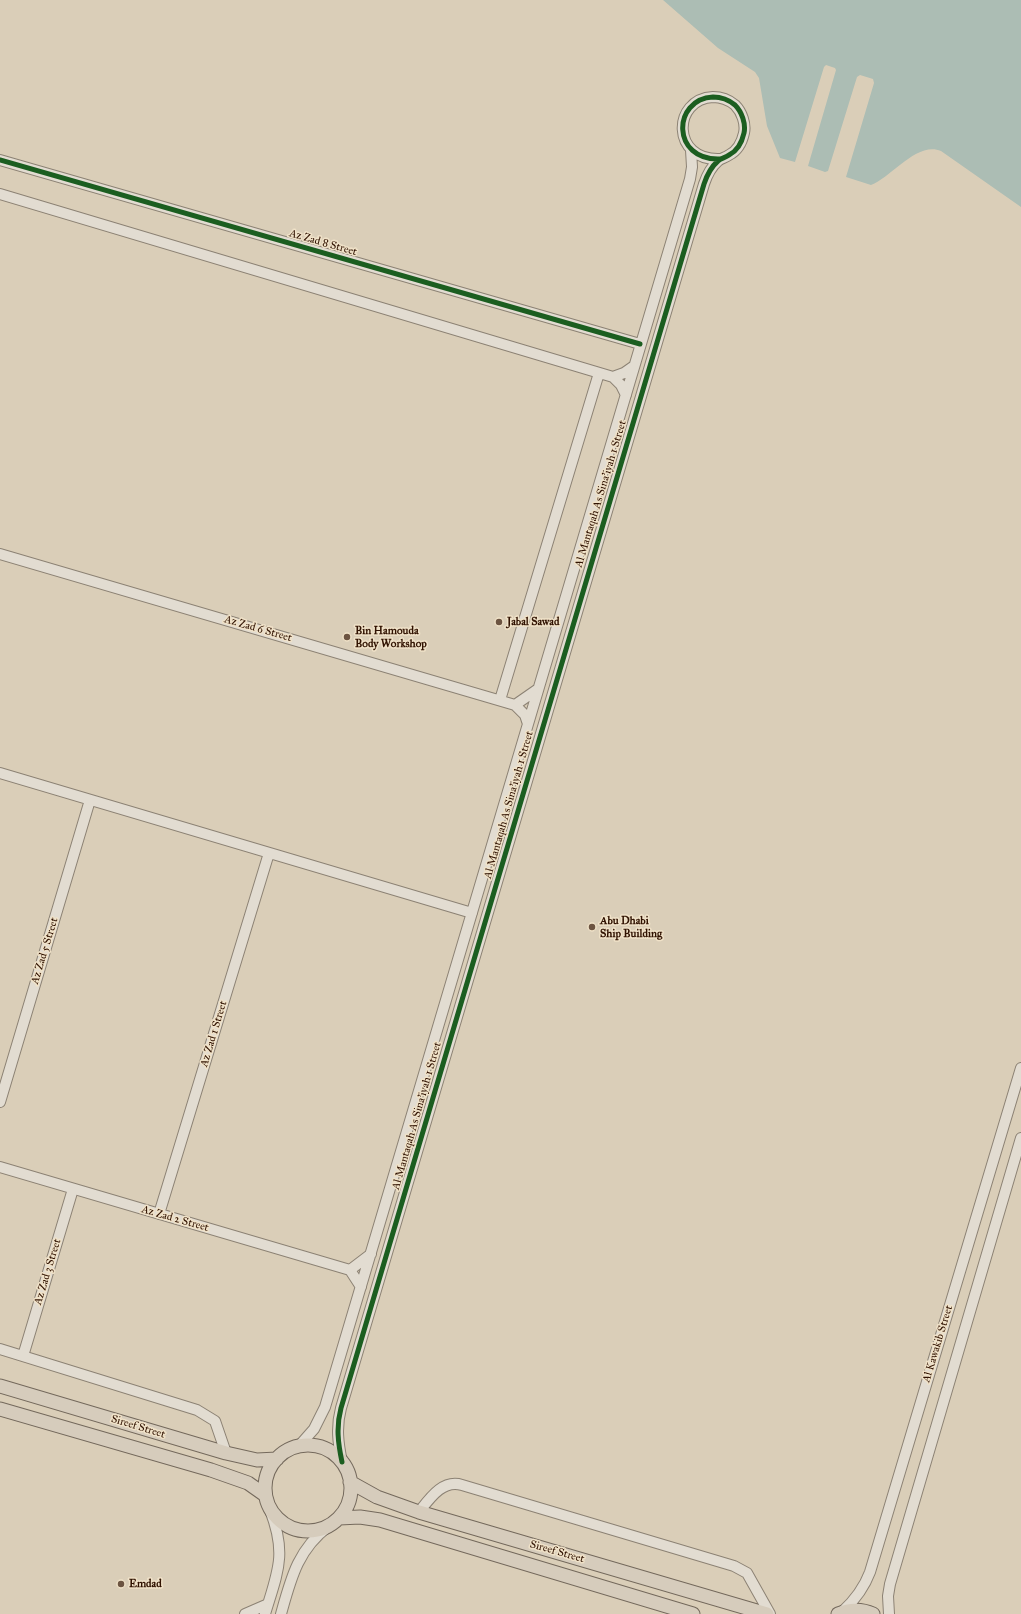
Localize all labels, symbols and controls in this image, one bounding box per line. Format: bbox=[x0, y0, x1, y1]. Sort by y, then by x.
street label: Az Zad 8 Street bbox=[288, 227, 358, 259]
street label: Al Mantaqah As Sina'iyah 1 Street bbox=[572, 419, 630, 569]
street label: Az Zad 6 Street bbox=[223, 613, 293, 645]
place label: Jabal Sawad bbox=[507, 615, 559, 629]
marker: Jabal Sawad bbox=[494, 617, 504, 627]
place label: Bin Hamouda Body Workshop bbox=[355, 624, 427, 650]
marker: Bin Hamouda Body Workshop bbox=[342, 632, 352, 642]
street label: Al Mantaqah As Sina'iyah 1 Street bbox=[482, 730, 536, 880]
place label: Abu Dhabi Ship Building bbox=[600, 914, 662, 940]
street label: Az Zad 5 Street bbox=[29, 916, 61, 986]
marker: Abu Dhabi Ship Building bbox=[587, 922, 597, 932]
street label: Az Zad 1 Street bbox=[198, 999, 230, 1069]
street label: Al Mantaqah As Sina'iyah 1 Street bbox=[390, 1041, 444, 1191]
street label: Az Zad 2 Street bbox=[140, 1203, 210, 1235]
street label: Az Zad 3 Street bbox=[32, 1237, 64, 1307]
street label: Al Kawakib Street bbox=[920, 1304, 956, 1384]
street label: Sireef Street bbox=[109, 1413, 167, 1441]
street label: Sireef Street bbox=[528, 1538, 586, 1566]
place label: Emdad bbox=[129, 1577, 162, 1591]
marker: Emdad bbox=[116, 1579, 126, 1589]

